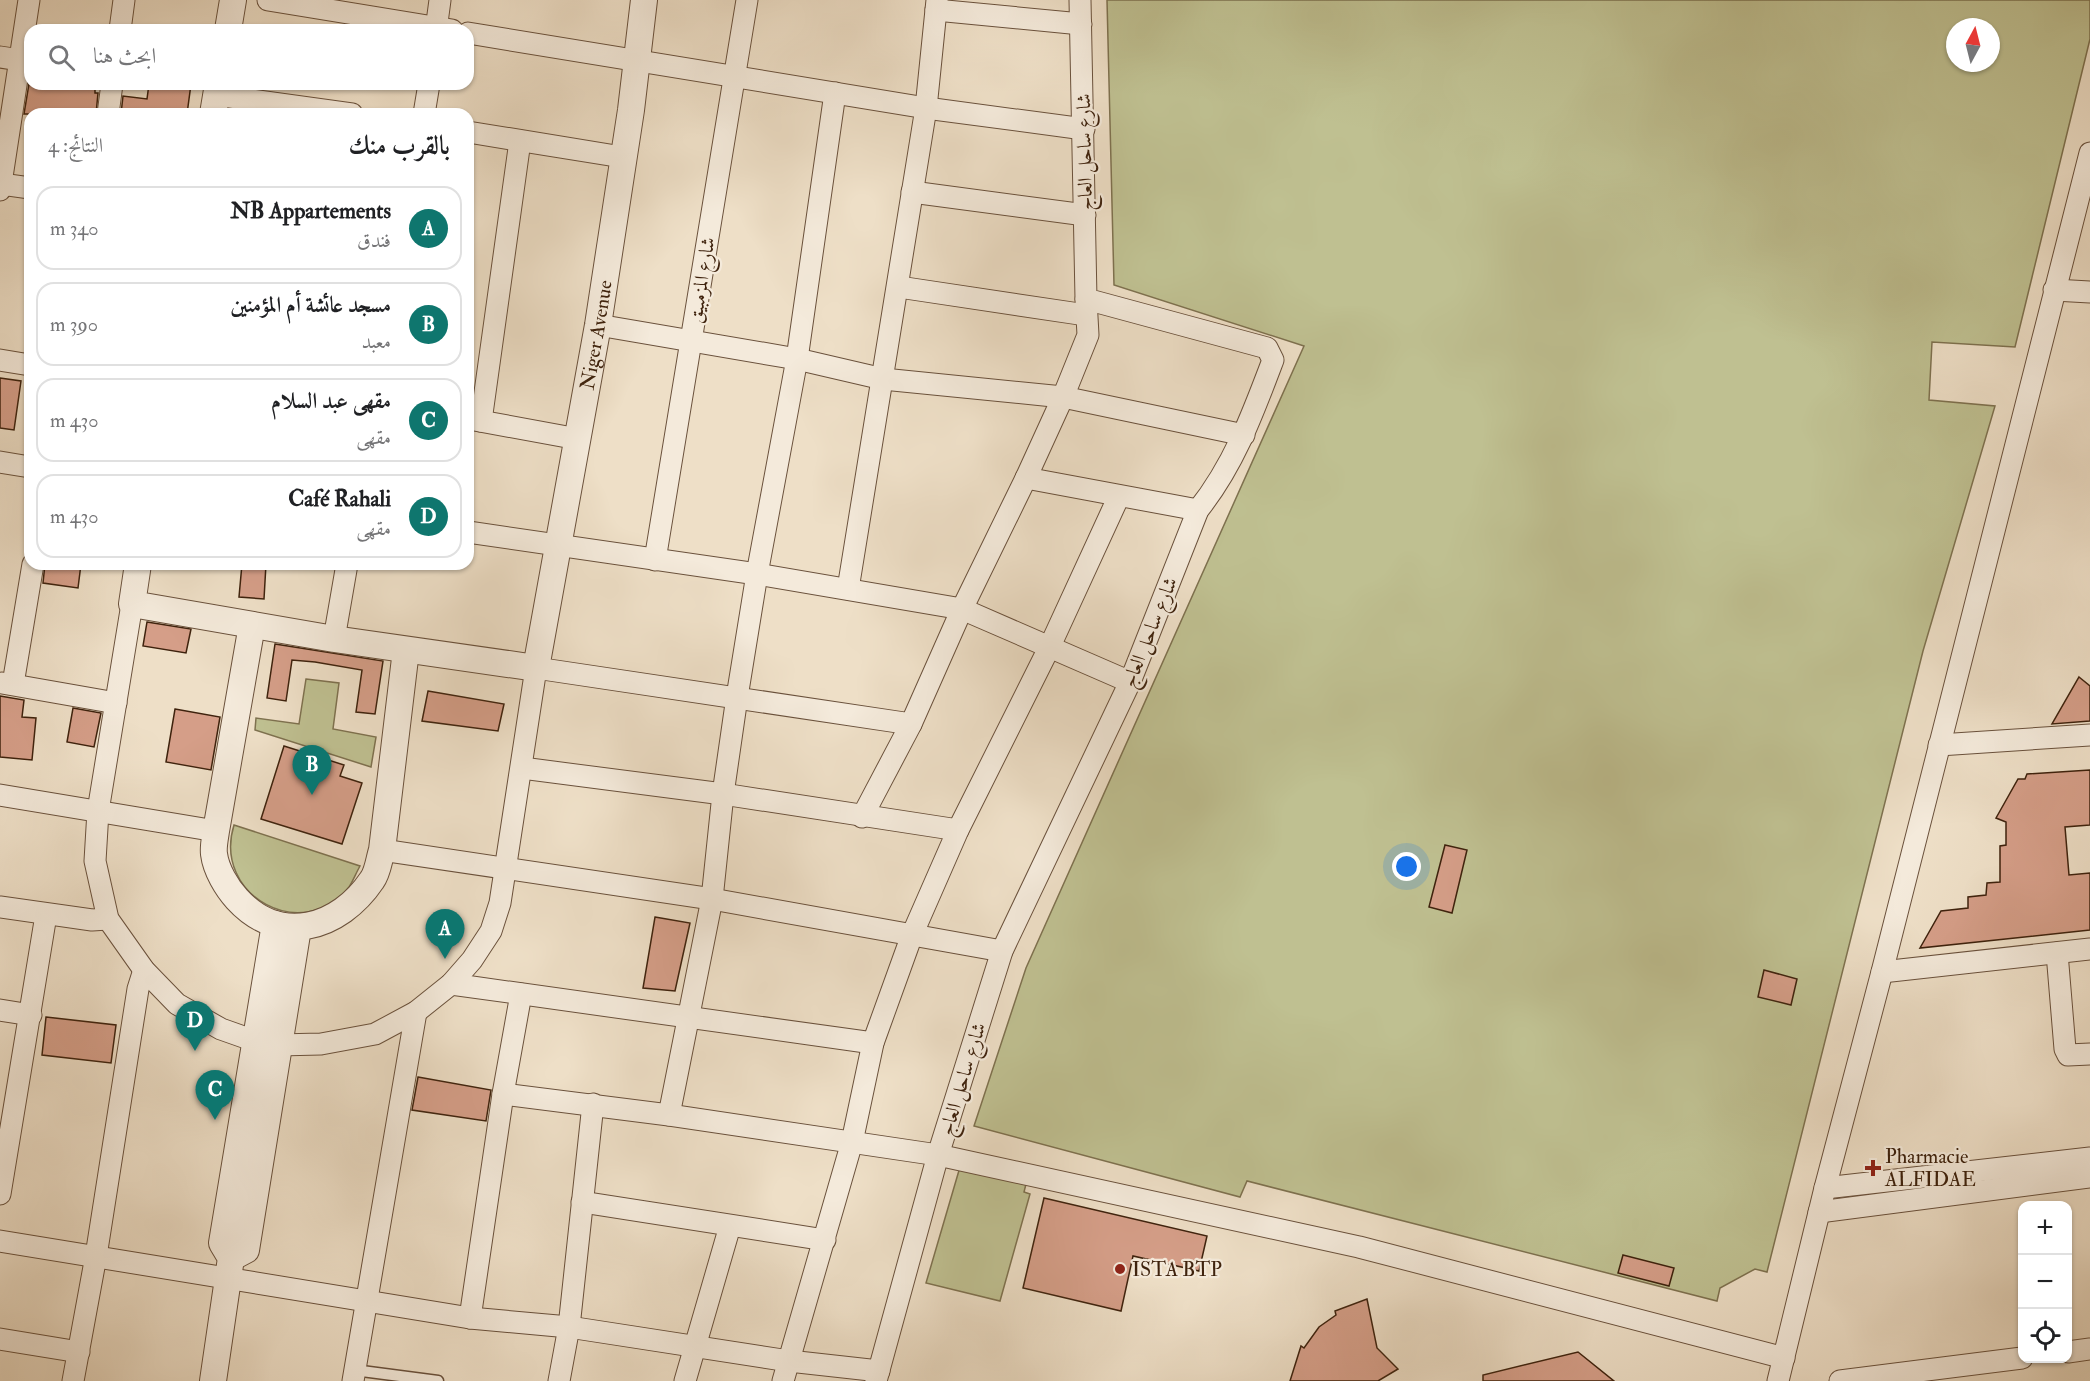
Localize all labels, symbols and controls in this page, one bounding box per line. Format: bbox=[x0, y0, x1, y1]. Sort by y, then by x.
north arrow bbox=[1946, 18, 2000, 72]
search box bbox=[24, 24, 474, 90]
icon: search bbox=[45, 41, 78, 74]
text: ابحث هنا bbox=[93, 42, 156, 70]
street label: شارع ساحل العاج bbox=[1071, 93, 1103, 211]
text: بالقرب منك bbox=[348, 130, 450, 162]
text: النتائج: 4 bbox=[48, 133, 103, 158]
text: NB Appartements bbox=[230, 197, 391, 225]
text: 340 m bbox=[50, 216, 98, 241]
text: A bbox=[422, 216, 435, 241]
text: فندق bbox=[357, 228, 391, 253]
street label: شارع المزمبيق bbox=[682, 235, 726, 326]
street label: Niger Avenue bbox=[575, 278, 618, 392]
text: مسجد عائشة أم المؤمنين bbox=[230, 291, 391, 319]
text: 390 m bbox=[50, 312, 98, 337]
text: B bbox=[422, 312, 435, 337]
text: معبد bbox=[362, 329, 391, 354]
text: مقهى عبد السلام bbox=[271, 387, 391, 415]
text: 430 m bbox=[50, 408, 98, 433]
text: C bbox=[421, 408, 436, 433]
text: مقهى bbox=[356, 425, 391, 450]
text: Café Rahali bbox=[288, 485, 391, 513]
text: 430 m bbox=[50, 504, 98, 529]
text: D bbox=[420, 504, 437, 529]
text: مقهى bbox=[356, 516, 391, 541]
street label: شارع ساحل العاج bbox=[1116, 573, 1188, 693]
pin: B bbox=[292, 746, 332, 795]
your location bbox=[1392, 852, 1421, 881]
pin: A bbox=[426, 910, 464, 959]
pin: D bbox=[176, 1002, 214, 1051]
street label: شارع ساحل العاج bbox=[933, 1020, 996, 1140]
pin: C bbox=[196, 1070, 234, 1120]
place label: Pharmacie ALFIDAE bbox=[1884, 1144, 1976, 1192]
marker: Pharmacie ALFIDAE bbox=[1866, 1161, 1880, 1175]
map controls bbox=[2018, 1201, 2072, 1363]
button: + bbox=[2018, 1201, 2072, 1255]
button: − bbox=[2018, 1255, 2072, 1309]
place label: ISTA BTP bbox=[1132, 1257, 1222, 1282]
marker: ISTA BTP bbox=[1113, 1262, 1127, 1276]
button: locate bbox=[2018, 1309, 2072, 1363]

